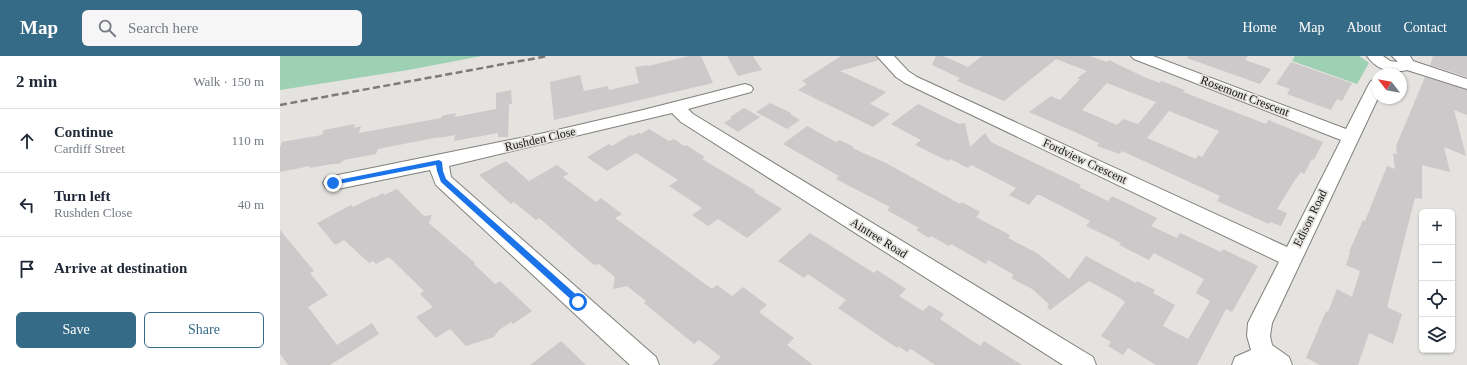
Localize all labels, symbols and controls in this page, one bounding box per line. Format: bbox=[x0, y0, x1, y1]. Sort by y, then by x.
search box bbox=[82, 10, 362, 46]
text: Map bbox=[20, 17, 58, 38]
icon: search bbox=[96, 17, 118, 39]
text: Search here bbox=[128, 20, 198, 36]
text: Home bbox=[1243, 20, 1277, 35]
text: Map bbox=[1299, 20, 1324, 35]
text: About bbox=[1346, 20, 1381, 35]
text: Contact bbox=[1403, 20, 1447, 35]
north arrow bbox=[1371, 68, 1407, 104]
text: 2 min bbox=[16, 72, 57, 91]
street label: Rosemont Crescent bbox=[1199, 73, 1292, 120]
text: Walk · 150 m bbox=[193, 74, 264, 89]
text: Continue bbox=[54, 124, 113, 140]
street label: Rushden Close bbox=[503, 124, 577, 154]
icon: ahead bbox=[16, 130, 38, 152]
text: 110 m bbox=[232, 133, 264, 148]
street label: Fordview Crescent bbox=[1041, 135, 1130, 187]
text: Cardiff Street bbox=[54, 141, 125, 156]
route end bbox=[324, 174, 342, 192]
street label: Edison Road bbox=[1290, 187, 1330, 249]
text: Turn left bbox=[54, 188, 111, 204]
icon: left bbox=[16, 194, 38, 216]
text: 40 m bbox=[238, 197, 264, 212]
text: Rushden Close bbox=[54, 205, 132, 220]
map controls bbox=[1419, 209, 1455, 353]
button: + bbox=[1419, 209, 1455, 245]
street label: Aintree Road bbox=[848, 215, 910, 261]
button: − bbox=[1419, 245, 1455, 281]
icon: arrive bbox=[16, 258, 38, 280]
text: Arrive at destination bbox=[54, 260, 187, 276]
button: locate bbox=[1419, 281, 1455, 317]
route start bbox=[569, 293, 587, 311]
button: Save bbox=[16, 312, 136, 348]
button: Share bbox=[144, 312, 264, 348]
button: layers bbox=[1419, 317, 1455, 353]

